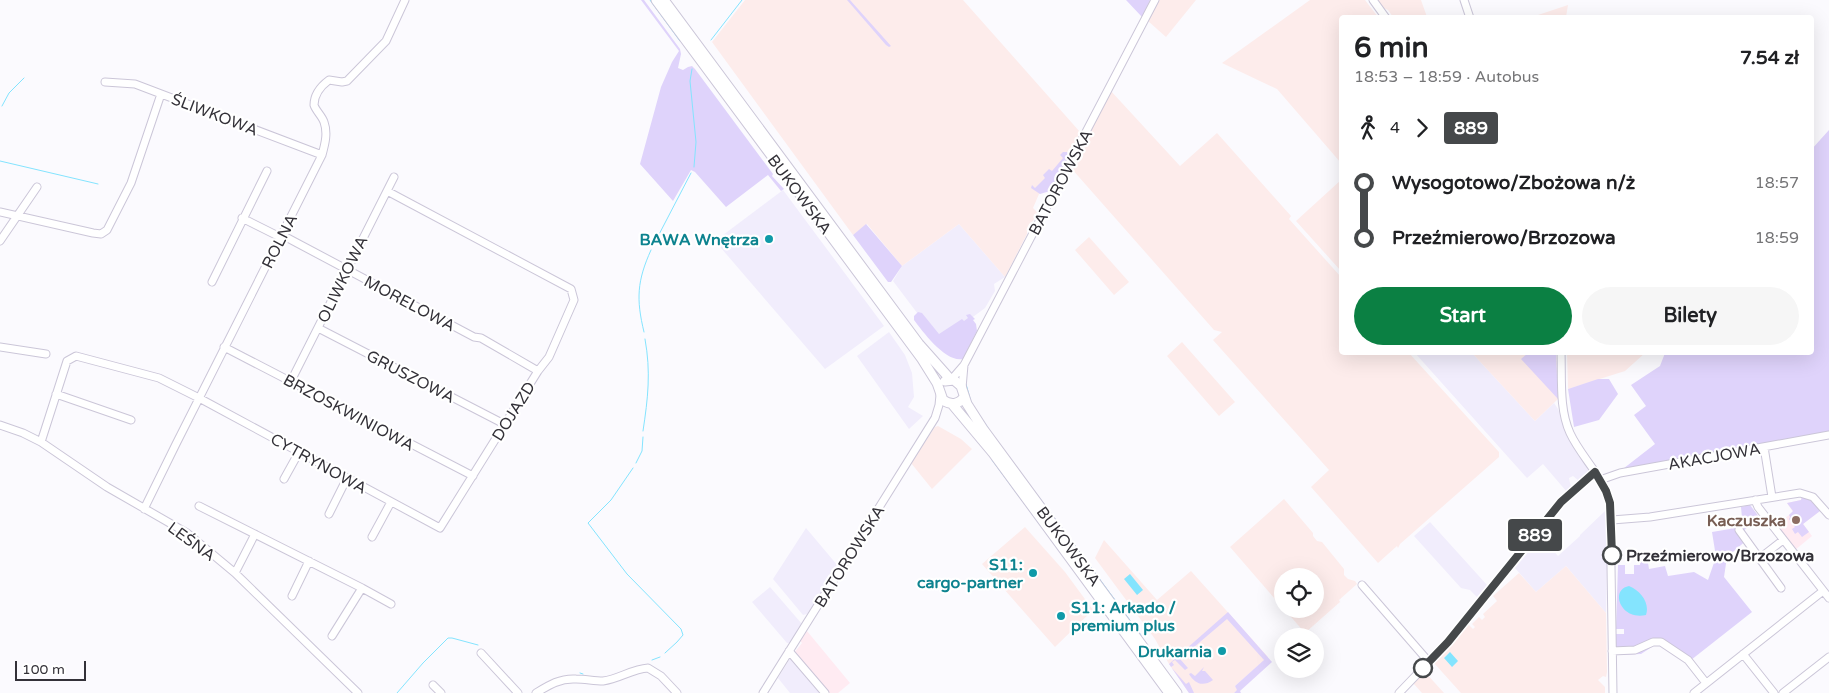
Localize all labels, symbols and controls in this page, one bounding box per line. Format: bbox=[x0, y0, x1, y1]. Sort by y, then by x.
text: 6 min bbox=[1354, 31, 1429, 65]
text: 7.54 zł bbox=[1740, 47, 1799, 69]
text: 18:53 – 18:59 · Autobus bbox=[1354, 67, 1539, 87]
street label: ŚLIWKOWA bbox=[169, 89, 261, 141]
icon: walk bbox=[1354, 114, 1382, 142]
icon: forward bbox=[1408, 114, 1436, 142]
text: 889 bbox=[1454, 117, 1488, 139]
text: 4 bbox=[1390, 118, 1400, 138]
street label: BATOROWSKA bbox=[1025, 126, 1097, 239]
street label: BUKOWSKA bbox=[763, 151, 836, 239]
text: Wysogotowo/Zbożowa n/ż bbox=[1392, 172, 1635, 194]
text: 18:57 bbox=[1755, 173, 1799, 193]
street label: ROLNA bbox=[258, 211, 302, 272]
text: Przeźmierowo/Brzozowa bbox=[1392, 227, 1616, 249]
text: 18:59 bbox=[1755, 228, 1799, 248]
place label: BAWA Wnętrza bbox=[640, 230, 759, 250]
street label: OLIWKOWA bbox=[313, 233, 373, 326]
marker: BAWA Wnętrza bbox=[763, 233, 775, 245]
street label: MORELOWA bbox=[361, 271, 459, 336]
button: Start bbox=[1354, 287, 1572, 345]
button: Bilety bbox=[1582, 287, 1799, 345]
street label: GRUSZOWA bbox=[363, 346, 458, 408]
street label: BRZOSKWINIOWA bbox=[280, 370, 418, 456]
street label: DOJAZD bbox=[488, 378, 540, 445]
street label: CYTRYNOWA bbox=[267, 429, 370, 499]
street label: AKACJOWA bbox=[1666, 439, 1762, 475]
street label: BATOROWSKA bbox=[810, 502, 889, 611]
street label: BUKOWSKA bbox=[1032, 503, 1105, 591]
place label: Kaczuszka bbox=[1707, 511, 1786, 531]
marker: Kaczuszka bbox=[1790, 514, 1802, 526]
street label: LEŚNA bbox=[164, 518, 219, 566]
line badge: 889 bbox=[1506, 519, 1564, 551]
text: 889 bbox=[1518, 524, 1552, 546]
marker: Przeźmierowo/Brzozowa bbox=[1602, 545, 1622, 565]
place label: Przeźmierowo/Brzozowa bbox=[1626, 546, 1814, 566]
place label: S11: cargo-partner bbox=[917, 555, 1024, 593]
marker: S11: cargo-partner bbox=[1027, 567, 1039, 579]
map controls bbox=[1274, 568, 1324, 678]
button: locate bbox=[1274, 568, 1324, 618]
place label: S11: Arkado / premium plus bbox=[1071, 598, 1176, 636]
marker: S11: Arkado / premium plus bbox=[1055, 610, 1067, 622]
button: layers bbox=[1274, 628, 1324, 678]
place label: Drukarnia bbox=[1138, 642, 1212, 662]
marker: Drukarnia bbox=[1216, 645, 1228, 657]
scale bar bbox=[15, 658, 86, 681]
unlabelled marker bbox=[1413, 658, 1433, 678]
text: 100 m bbox=[22, 661, 65, 678]

